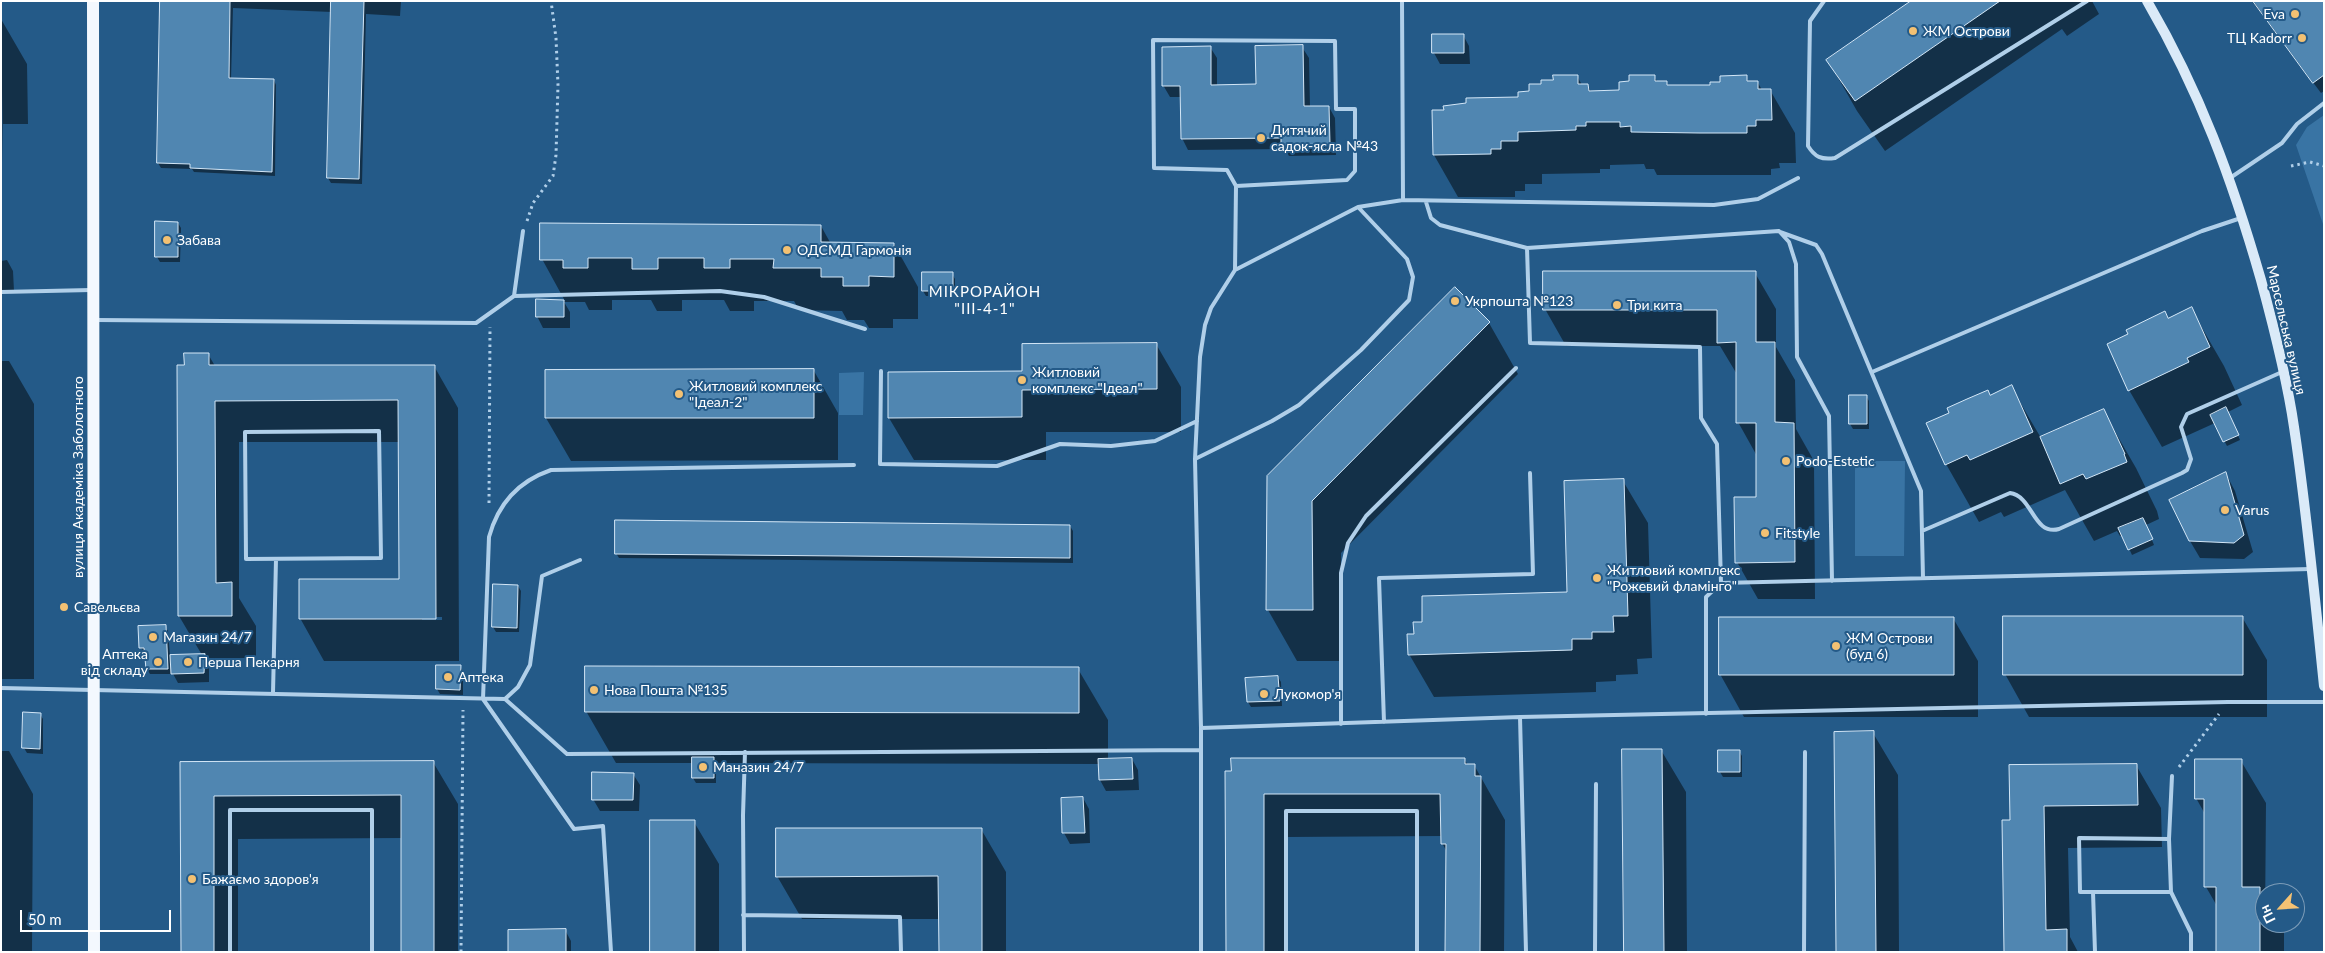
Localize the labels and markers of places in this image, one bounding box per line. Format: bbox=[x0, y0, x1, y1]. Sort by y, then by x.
place label: Eva bbox=[2263, 6, 2285, 22]
marker: Eva bbox=[2289, 8, 2301, 20]
place label: ЖМ Острови bbox=[1923, 23, 2010, 39]
marker: ЖМ Острови bbox=[1907, 25, 1919, 37]
place label: ТЦ Kadorr bbox=[2227, 30, 2292, 46]
marker: ТЦ Kadorr bbox=[2296, 32, 2308, 44]
place label: Дитячий садок-ясла №43 bbox=[1271, 122, 1378, 154]
marker: Дитячий садок-ясла №43 bbox=[1255, 132, 1267, 144]
place label: Забава bbox=[177, 232, 221, 248]
marker: Забава bbox=[161, 234, 173, 246]
place label: ОДСМД Гармонія bbox=[797, 242, 912, 258]
marker: ОДСМД Гармонія bbox=[781, 244, 793, 256]
place label: Укрпошта №123 bbox=[1465, 293, 1573, 309]
marker: Укрпошта №123 bbox=[1449, 295, 1461, 307]
place label: Три кита bbox=[1627, 297, 1682, 313]
marker: Три кита bbox=[1611, 299, 1623, 311]
place label: Житловий комплекс "Ідеал" bbox=[1032, 364, 1143, 397]
marker: Житловий комплекс "Ідеал" bbox=[1016, 374, 1028, 386]
place label: Житловий комплекс "Ідеал-2" bbox=[689, 378, 823, 411]
marker: Житловий комплекс "Ідеал-2" bbox=[673, 388, 685, 400]
place label: Podo-Estetic bbox=[1796, 453, 1875, 469]
marker: Podo-Estetic bbox=[1780, 455, 1792, 467]
place label: Varus bbox=[2235, 502, 2269, 518]
marker: Varus bbox=[2219, 504, 2231, 516]
place label: Fitstyle bbox=[1775, 525, 1820, 541]
marker: Fitstyle bbox=[1759, 527, 1771, 539]
place label: Житловий комплекс "Рожевий фламінго" bbox=[1607, 562, 1741, 594]
marker: Житловий комплекс "Рожевий фламінго" bbox=[1591, 572, 1603, 584]
place label: Савельєва bbox=[74, 599, 140, 615]
marker: Савельєва bbox=[58, 601, 70, 613]
place label: Магазин 24/7 bbox=[163, 629, 252, 645]
place label: ЖМ Острови (буд 6) bbox=[1846, 630, 1933, 662]
marker: Магазин 24/7 bbox=[147, 631, 159, 643]
marker: ЖМ Острови (буд 6) bbox=[1830, 640, 1842, 652]
place label: Аптека від складу bbox=[81, 646, 148, 679]
place label: Перша Пекарня bbox=[198, 654, 300, 670]
marker: Аптека від складу bbox=[152, 656, 164, 668]
marker: Перша Пекарня bbox=[182, 656, 194, 668]
place label: Аптека bbox=[458, 669, 504, 685]
marker: Аптека bbox=[442, 671, 454, 683]
place label: Нова Пошта №135 bbox=[604, 682, 728, 698]
marker: Нова Пошта №135 bbox=[588, 684, 600, 696]
place label: Лукомор'я bbox=[1274, 686, 1341, 702]
marker: Лукомор'я bbox=[1258, 688, 1270, 700]
place label: Маназин 24/7 bbox=[713, 759, 804, 775]
marker: Маназин 24/7 bbox=[697, 761, 709, 773]
place label: Бажаємо здоров'я bbox=[202, 871, 319, 887]
marker: Бажаємо здоров'я bbox=[186, 873, 198, 885]

